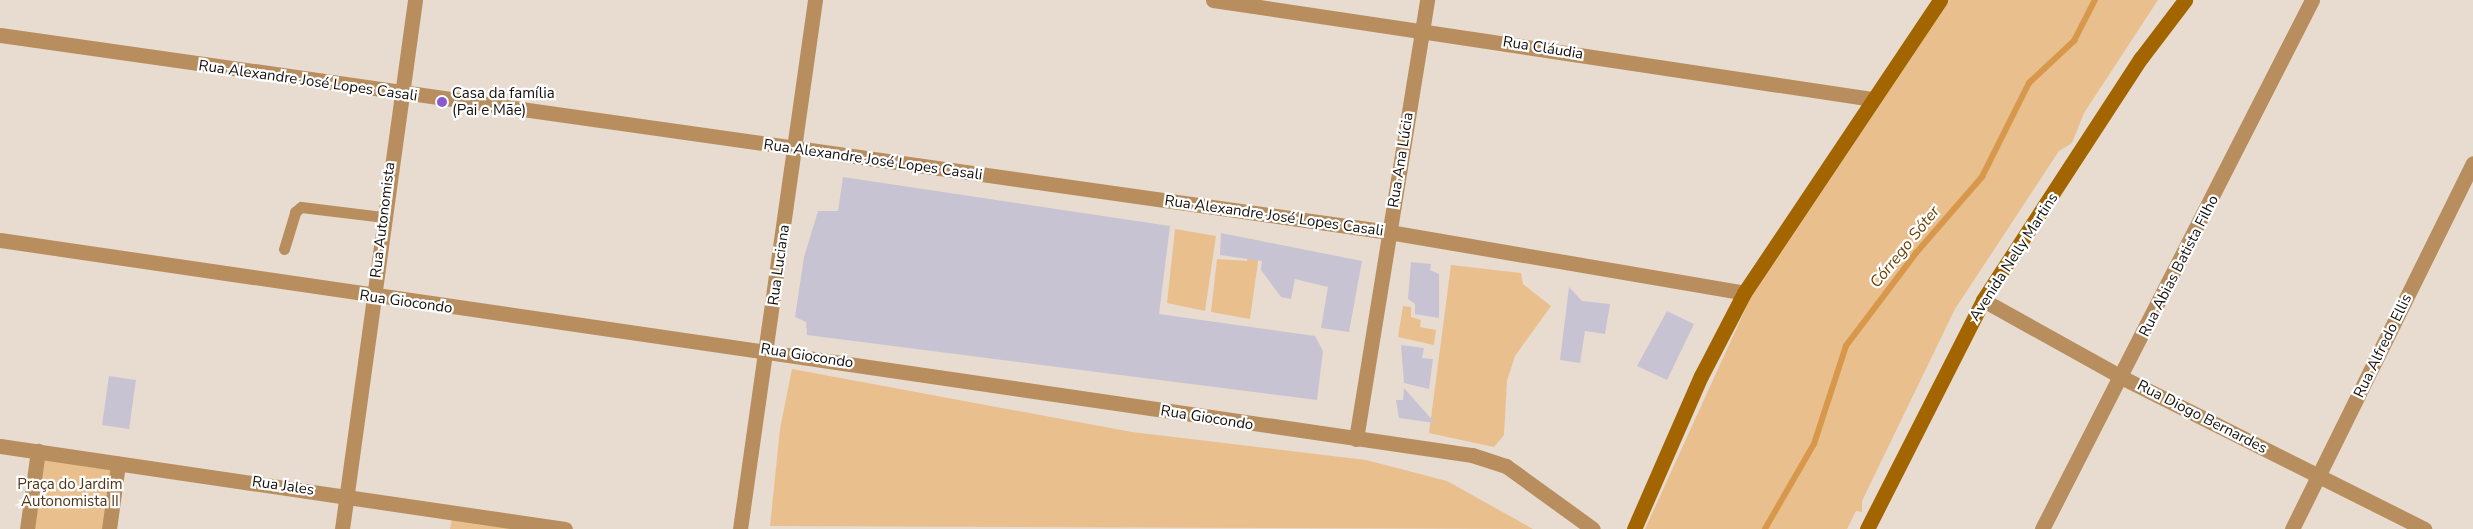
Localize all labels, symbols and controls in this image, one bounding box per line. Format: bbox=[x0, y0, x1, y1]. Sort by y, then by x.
street label: Rua Cláudia bbox=[1501, 33, 1585, 63]
street label: Rua Alexandre José Lopes Casali bbox=[197, 57, 419, 105]
place label: Casa da família (Pai e Mãe) bbox=[452, 84, 555, 119]
marker: Casa da família (Pai e Mãe) bbox=[436, 96, 448, 108]
street label: Rua Ana Lúcia bbox=[1385, 111, 1417, 209]
street label: Rua Alexandre José Lopes Casali bbox=[762, 136, 984, 184]
street label: Rua Autonomista bbox=[367, 161, 399, 279]
street label: Avenida Nelly Martins bbox=[1966, 190, 2062, 324]
street label: Rua Alexandre José Lopes Casali bbox=[1163, 192, 1385, 240]
street label: Rua Abias Batista Filho bbox=[2135, 192, 2223, 340]
water label: Córrego Sóter bbox=[1866, 202, 1944, 292]
street label: Rua Luciana bbox=[764, 223, 794, 307]
street label: Rua Giocondo bbox=[358, 287, 454, 317]
street label: Rua Alfredo Ellis bbox=[2350, 291, 2416, 401]
street label: Rua Giocondo bbox=[759, 340, 855, 372]
street label: Rua Diogo Bernardes bbox=[2134, 376, 2270, 458]
street label: Rua Giocondo bbox=[1159, 402, 1255, 434]
street label: Rua Jales bbox=[251, 473, 315, 499]
park label: Praça do Jardim Autonomista II bbox=[17, 475, 123, 510]

